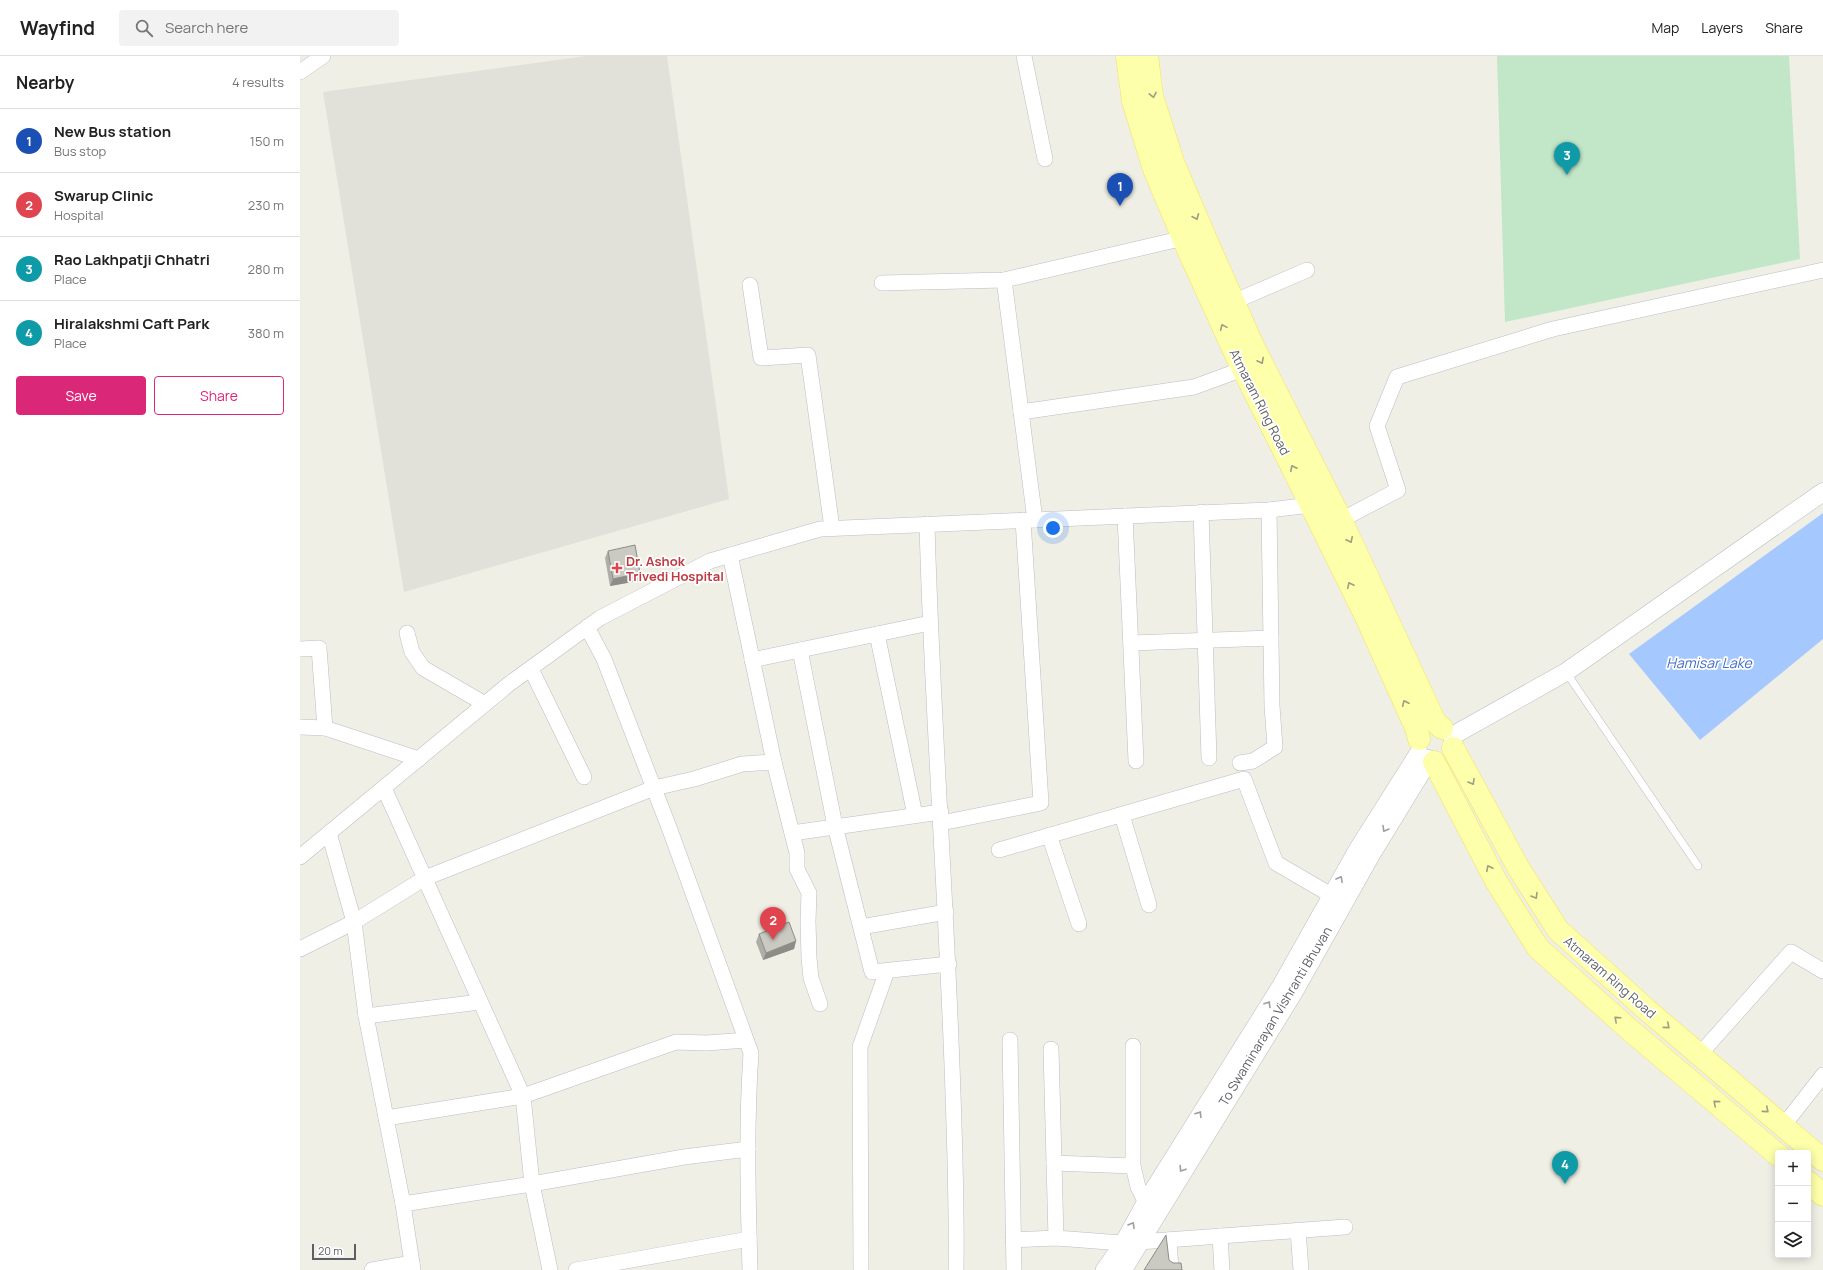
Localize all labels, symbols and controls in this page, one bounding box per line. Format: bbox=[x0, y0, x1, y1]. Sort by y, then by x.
search box bbox=[119, 10, 399, 46]
text: Wayfind bbox=[20, 15, 95, 41]
icon: search bbox=[133, 17, 155, 39]
text: Search here bbox=[165, 17, 248, 38]
text: Map bbox=[1651, 18, 1679, 37]
text: Layers bbox=[1701, 18, 1743, 37]
text: Share bbox=[1765, 18, 1803, 37]
text: Nearby bbox=[16, 71, 74, 94]
text: 4 results bbox=[232, 73, 284, 91]
one-way arrow bbox=[1148, 91, 1156, 98]
text: New Bus station bbox=[54, 121, 171, 142]
text: 1 bbox=[26, 132, 32, 150]
text: 150 m bbox=[250, 132, 284, 150]
text: Bus stop bbox=[54, 142, 106, 160]
pin: 3 bbox=[1554, 142, 1580, 175]
pin: 1 bbox=[1107, 173, 1133, 206]
text: Swarup Clinic bbox=[54, 185, 153, 206]
text: 2 bbox=[25, 196, 33, 214]
text: 230 m bbox=[248, 196, 284, 214]
text: Hospital bbox=[54, 206, 104, 224]
one-way arrow bbox=[1191, 212, 1199, 220]
text: Rao Lakhpatji Chhatri bbox=[54, 249, 210, 270]
text: 3 bbox=[25, 260, 33, 278]
text: 280 m bbox=[247, 260, 284, 278]
text: Place bbox=[54, 270, 87, 288]
text: Hiralakshmi Caft Park bbox=[54, 313, 209, 334]
one-way arrow bbox=[1220, 323, 1228, 331]
text: 4 bbox=[25, 324, 33, 342]
text: 380 m bbox=[248, 324, 284, 342]
text: Place bbox=[54, 334, 87, 352]
street label: Atmaram Ring Road bbox=[1225, 346, 1295, 458]
one-way arrow bbox=[1256, 357, 1264, 364]
button: Save bbox=[16, 376, 146, 415]
button: Share bbox=[154, 376, 284, 415]
one-way arrow bbox=[1290, 465, 1298, 473]
your location bbox=[1043, 518, 1063, 538]
one-way arrow bbox=[1345, 535, 1353, 543]
place label: Dr. Ashok Trivedi Hospital bbox=[626, 552, 724, 585]
marker: Dr. Ashok Trivedi Hospital bbox=[611, 562, 623, 574]
one-way arrow bbox=[1347, 582, 1355, 589]
water label: Hamisar Lake bbox=[1666, 653, 1753, 672]
one-way arrow bbox=[1402, 700, 1410, 707]
one-way arrow bbox=[1468, 778, 1475, 785]
one-way arrow bbox=[1383, 825, 1390, 832]
one-way arrow bbox=[1486, 865, 1494, 872]
one-way arrow bbox=[1335, 876, 1342, 883]
one-way arrow bbox=[1531, 892, 1538, 899]
pin: 2 bbox=[760, 907, 786, 940]
street label: To Swaminarayan Vishranti Bhuvan bbox=[1214, 923, 1336, 1109]
street label: Atmaram Ring Road bbox=[1560, 932, 1660, 1022]
one-way arrow bbox=[1263, 1001, 1271, 1008]
one-way arrow bbox=[1614, 1016, 1622, 1023]
one-way arrow bbox=[1662, 1022, 1669, 1029]
one-way arrow bbox=[1714, 1100, 1721, 1107]
one-way arrow bbox=[1761, 1105, 1769, 1112]
one-way arrow bbox=[1195, 1111, 1202, 1118]
map controls bbox=[1775, 1150, 1811, 1258]
button: + bbox=[1775, 1150, 1811, 1186]
pin: 4 bbox=[1552, 1151, 1578, 1184]
one-way arrow bbox=[1179, 1165, 1187, 1172]
button: − bbox=[1775, 1186, 1811, 1222]
one-way arrow bbox=[1127, 1222, 1134, 1229]
button: layers bbox=[1775, 1222, 1811, 1258]
scale bar bbox=[312, 1242, 356, 1261]
text: 20 m bbox=[318, 1243, 343, 1258]

